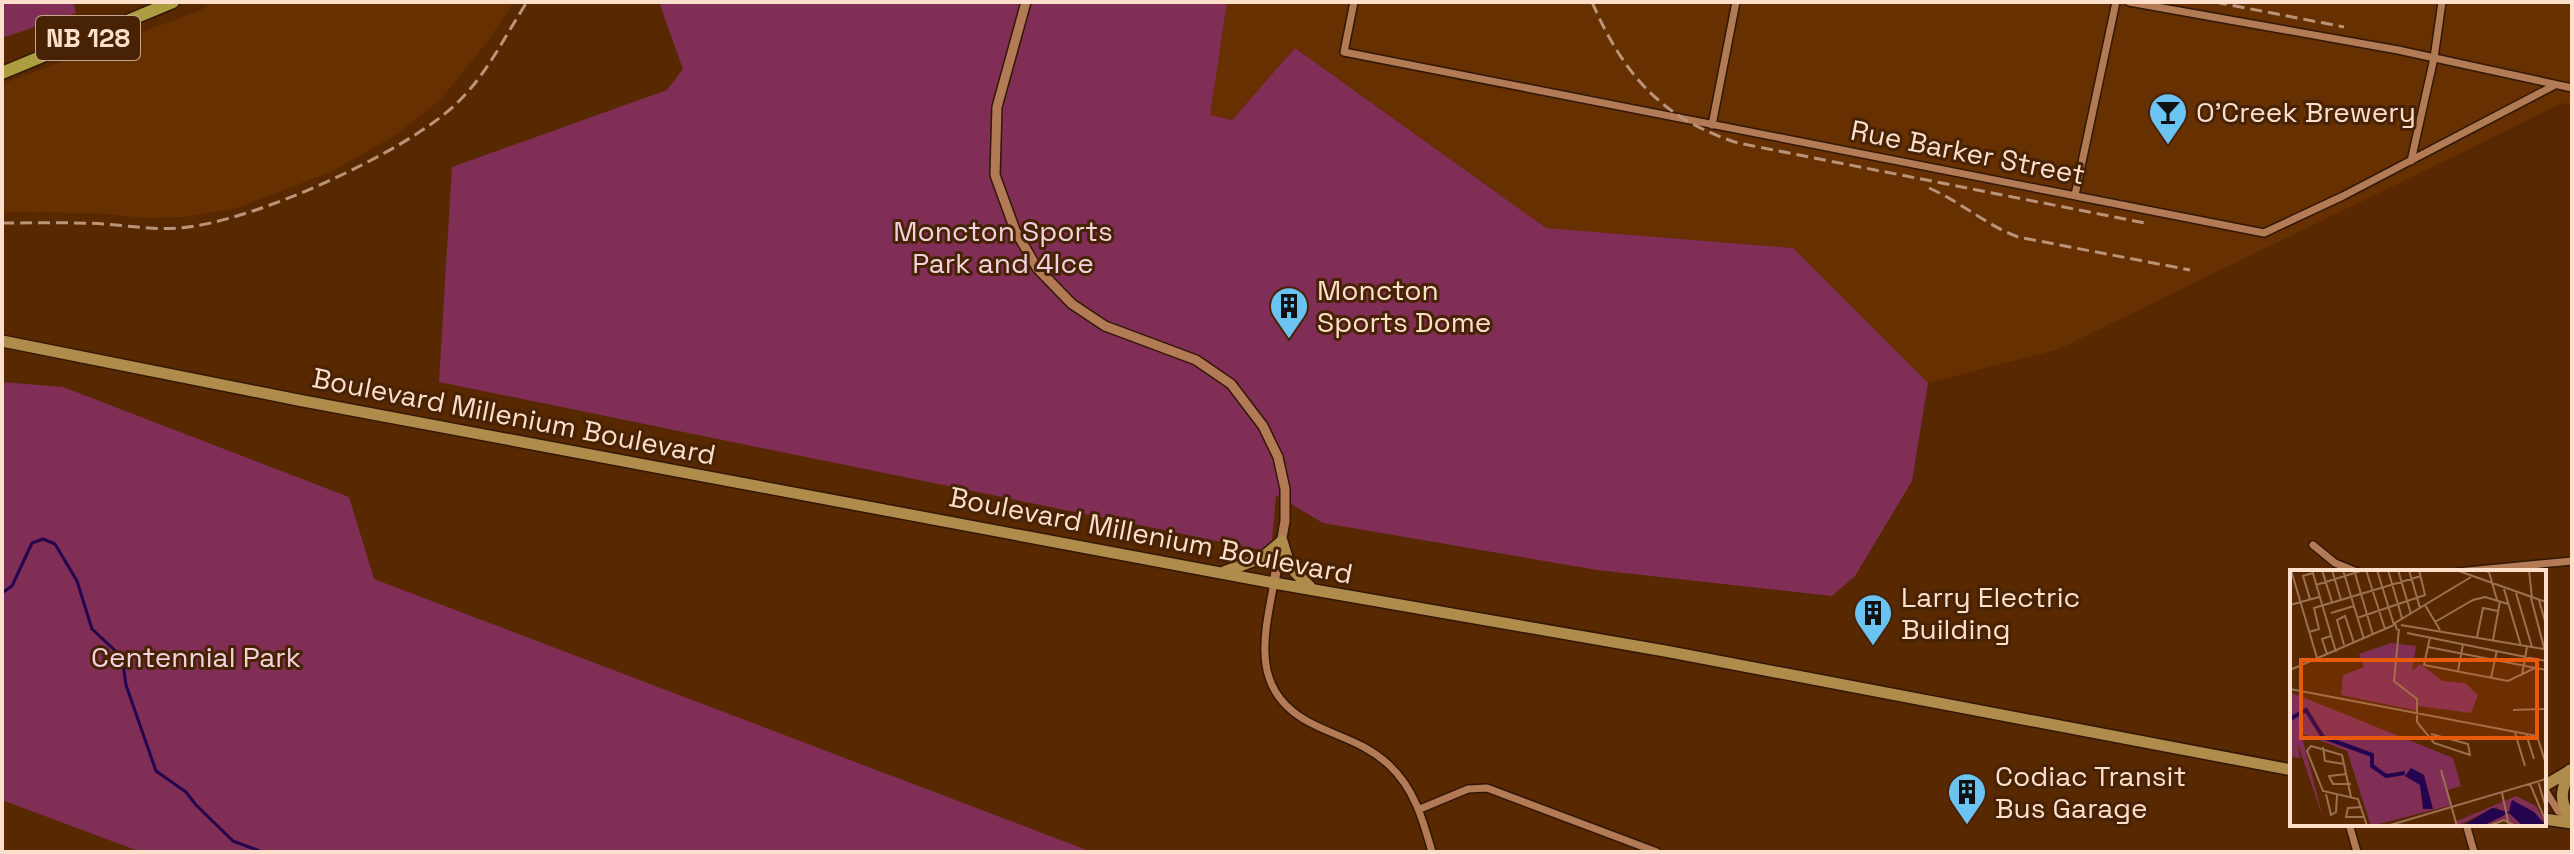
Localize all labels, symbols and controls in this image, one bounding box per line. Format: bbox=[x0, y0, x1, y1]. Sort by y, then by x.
road number: NB 128 bbox=[36, 16, 140, 60]
bar icon: O'Creek Brewery bbox=[2147, 91, 2189, 146]
place label: O'Creek Brewery bbox=[2196, 94, 2416, 130]
street label: Rue Barker Street bbox=[1848, 112, 2088, 192]
park label: Moncton Sports Park and 4Ice bbox=[893, 213, 1113, 281]
place label: Moncton Sports Dome bbox=[1317, 272, 1491, 340]
building icon: Moncton Sports Dome bbox=[1268, 285, 1310, 340]
street label: Boulevard Millenium Boulevard bbox=[309, 359, 719, 473]
street label: Boulevard Millenium Boulevard bbox=[946, 478, 1356, 592]
inset map bbox=[2290, 570, 2546, 826]
place label: Larry Electric Building bbox=[1901, 579, 2080, 647]
building icon: Larry Electric Building bbox=[1852, 592, 1894, 647]
park label: Centennial Park bbox=[91, 639, 301, 675]
place label: Codiac Transit Bus Garage bbox=[1995, 758, 2186, 826]
building icon: Codiac Transit Bus Garage bbox=[1946, 771, 1988, 826]

